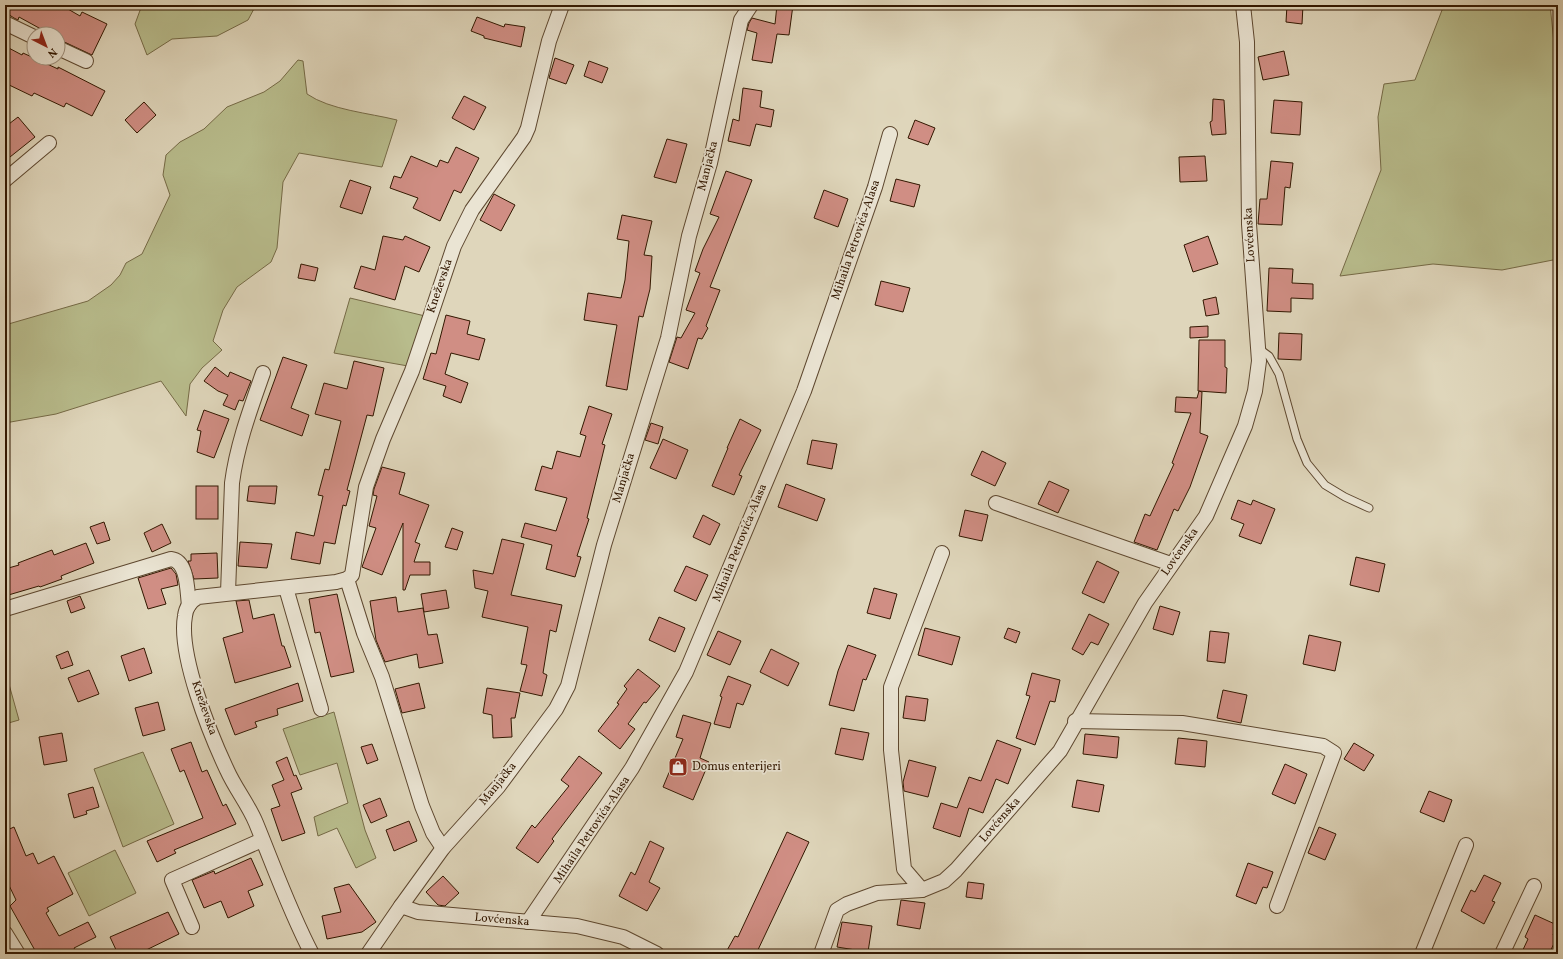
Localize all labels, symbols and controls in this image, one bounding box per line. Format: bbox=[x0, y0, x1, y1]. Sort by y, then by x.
north arrow bbox=[26, 26, 66, 66]
text: N bbox=[44, 44, 60, 61]
street label: Manjačka bbox=[694, 139, 722, 193]
street label: Mihaila Petrovića-Alasa bbox=[828, 178, 884, 302]
street label: Lovćenska bbox=[1241, 207, 1259, 263]
street label: Kneževska bbox=[423, 257, 457, 315]
street label: Manjačka bbox=[609, 451, 639, 505]
street label: Mihaila Petrovića-Alasa bbox=[709, 482, 771, 604]
street label: Lovćenska bbox=[1158, 525, 1202, 579]
street label: Kneževska bbox=[187, 679, 221, 737]
shop icon: Domus enterijeri bbox=[667, 756, 689, 778]
street label: Manjačka bbox=[476, 759, 520, 809]
place label: Domus enterijeri bbox=[692, 759, 781, 775]
street label: Mihaila Petrovića-Alasa bbox=[550, 773, 634, 887]
street label: Lovćenska bbox=[976, 794, 1024, 846]
street label: Lovćenska bbox=[474, 910, 530, 930]

